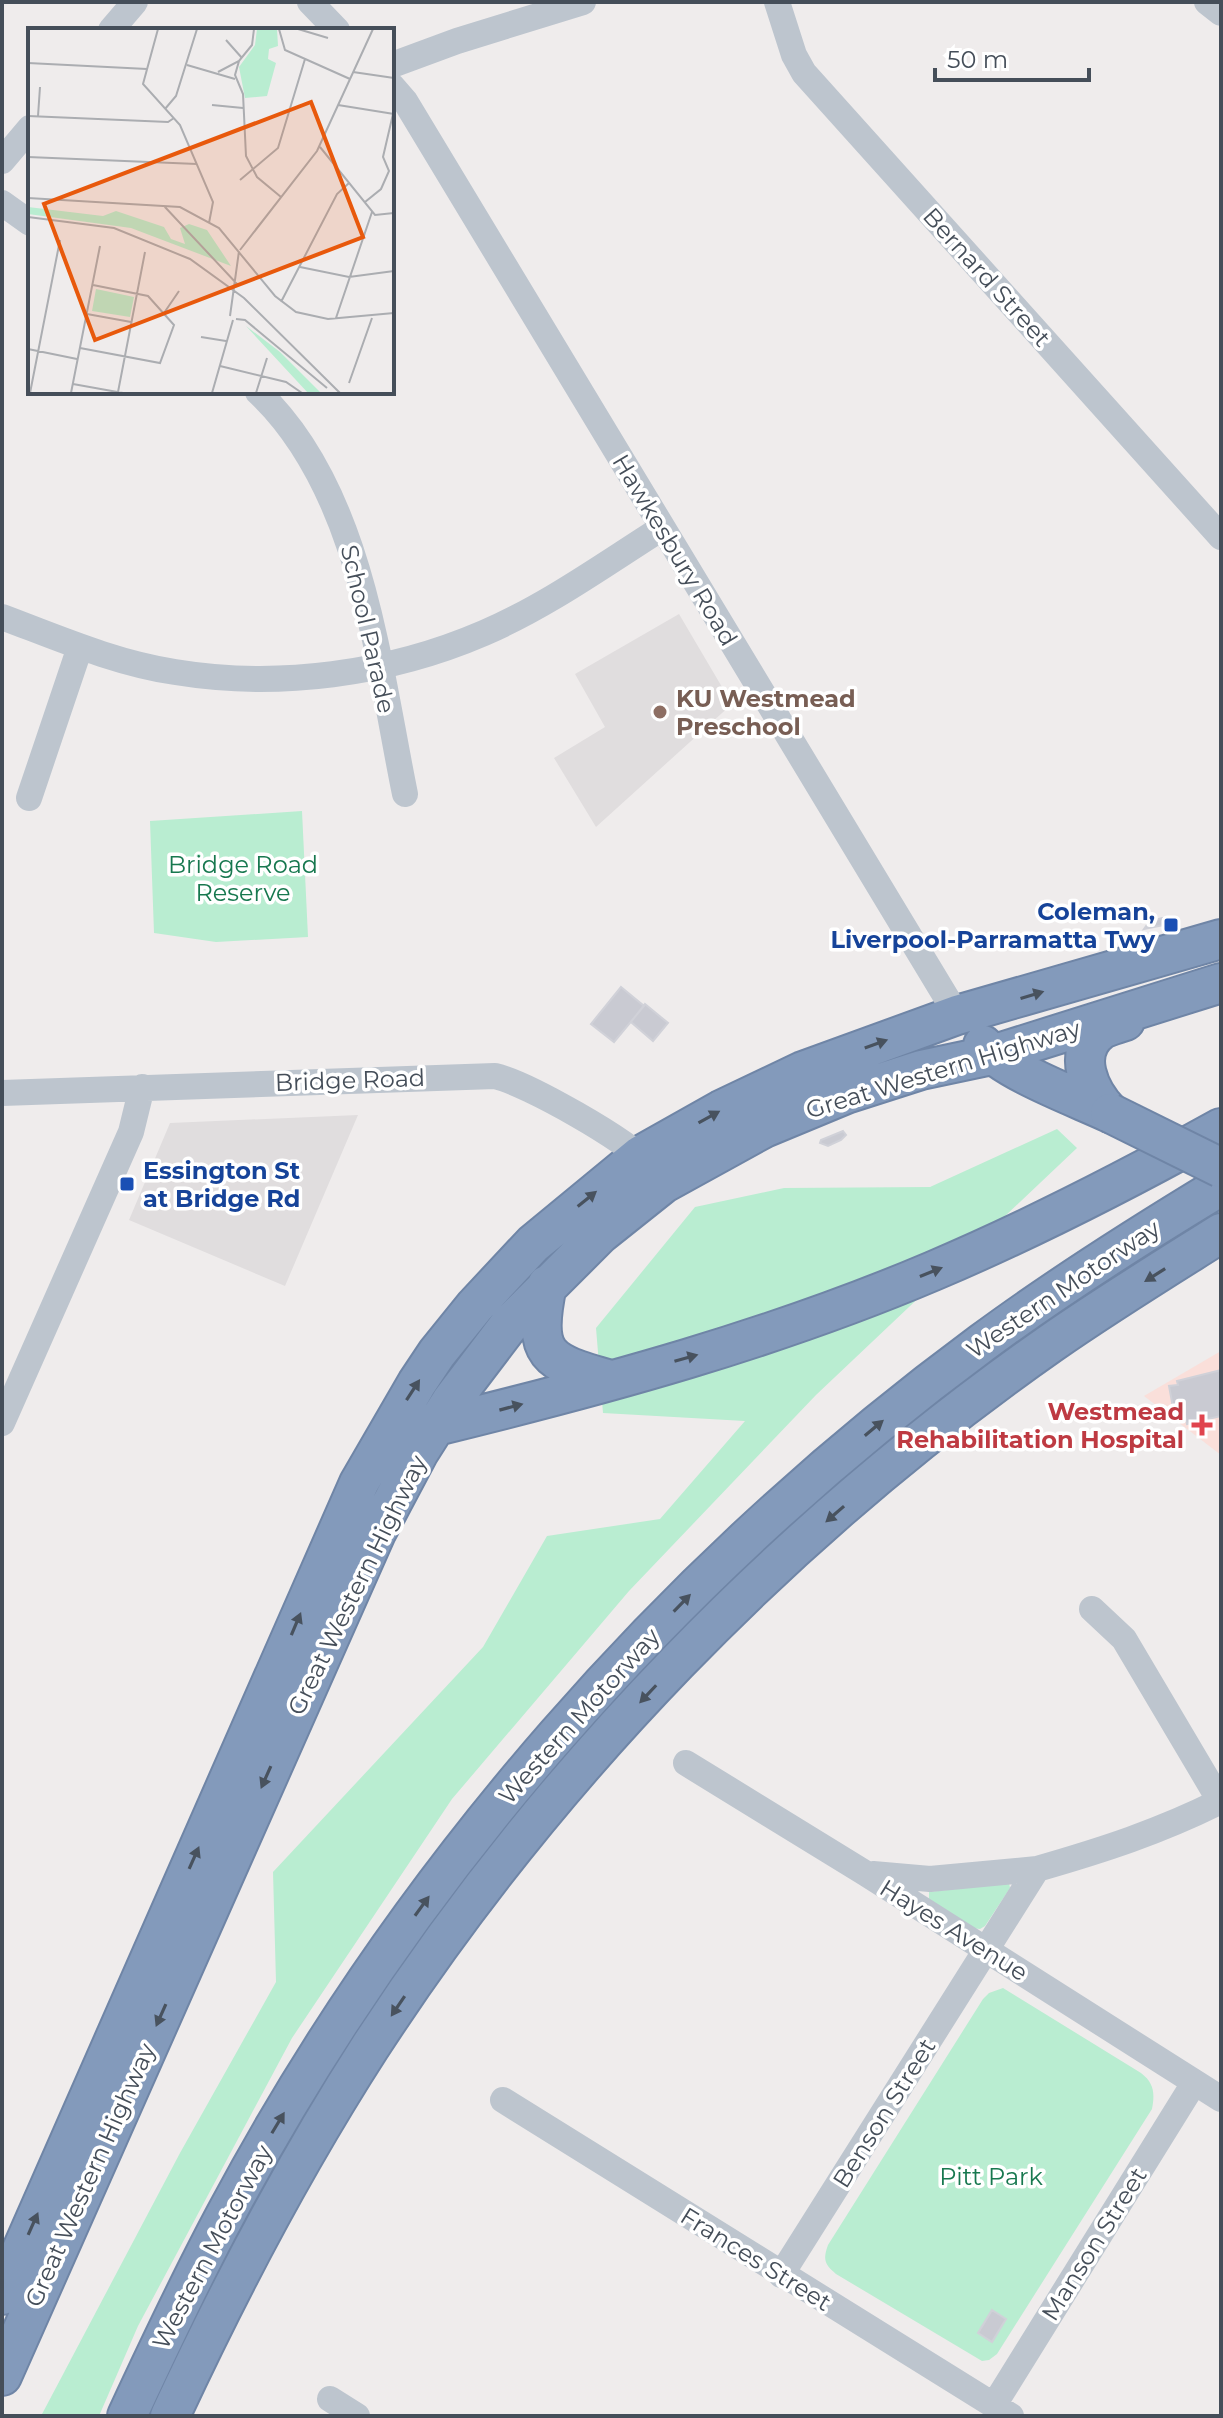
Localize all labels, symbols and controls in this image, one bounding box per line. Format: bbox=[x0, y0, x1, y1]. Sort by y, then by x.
inset map bbox=[28, 28, 394, 394]
scale bar bbox=[935, 32, 1089, 82]
text: 50 m bbox=[947, 45, 1008, 74]
street label: Bernard Street bbox=[917, 202, 1057, 353]
street label: Hawkesbury Road bbox=[606, 449, 744, 651]
street label: School Parade bbox=[335, 542, 401, 716]
place label: KU Westmead Preschool bbox=[676, 684, 856, 741]
marker: KU Westmead Preschool bbox=[651, 703, 669, 721]
park label: Bridge Road Reserve bbox=[168, 850, 318, 907]
place label: Coleman, Liverpool-Parramatta Twy bbox=[831, 897, 1156, 954]
marker: Coleman, Liverpool-Parramatta Twy bbox=[1162, 916, 1180, 934]
one-way arrow bbox=[1021, 988, 1045, 1001]
street label: Great Western Highway bbox=[802, 1013, 1084, 1125]
one-way arrow bbox=[864, 1038, 888, 1050]
street label: Bridge Road bbox=[274, 1063, 426, 1097]
one-way arrow bbox=[698, 1110, 720, 1124]
place label: Essington St at Bridge Rd bbox=[143, 1156, 301, 1213]
marker: Essington St at Bridge Rd bbox=[118, 1175, 136, 1193]
one-way arrow bbox=[576, 1191, 596, 1208]
street label: Western Motorway bbox=[961, 1214, 1165, 1364]
one-way arrow bbox=[919, 1265, 943, 1278]
one-way arrow bbox=[1144, 1267, 1166, 1281]
one-way arrow bbox=[674, 1351, 698, 1364]
one-way arrow bbox=[405, 1379, 420, 1400]
place label: Westmead Rehabilitation Hospital bbox=[896, 1397, 1184, 1454]
one-way arrow bbox=[499, 1400, 524, 1412]
marker: Westmead Rehabilitation Hospital bbox=[1191, 1414, 1213, 1436]
one-way arrow bbox=[864, 1420, 884, 1437]
street label: Great Western Highway bbox=[281, 1450, 433, 1720]
one-way arrow bbox=[825, 1505, 845, 1522]
one-way arrow bbox=[672, 1594, 690, 1613]
one-way arrow bbox=[289, 1612, 302, 1636]
street label: Western Motorway bbox=[492, 1622, 666, 1810]
one-way arrow bbox=[639, 1685, 657, 1704]
one-way arrow bbox=[260, 1765, 273, 1789]
one-way arrow bbox=[187, 1846, 201, 1869]
street label: Hayes Avenue bbox=[875, 1873, 1033, 1987]
one-way arrow bbox=[413, 1896, 429, 1916]
one-way arrow bbox=[391, 1996, 406, 2017]
one-way arrow bbox=[155, 2003, 168, 2026]
street label: Benson Street bbox=[826, 2033, 942, 2193]
street label: Great Western Highway bbox=[19, 2039, 161, 2311]
one-way arrow bbox=[271, 2112, 285, 2134]
street label: Western Motorway bbox=[146, 2140, 278, 2354]
park label: Pitt Park bbox=[939, 2162, 1044, 2191]
street label: Manson Street bbox=[1035, 2162, 1153, 2326]
street label: Frances Street bbox=[675, 2201, 837, 2317]
one-way arrow bbox=[27, 2212, 40, 2236]

